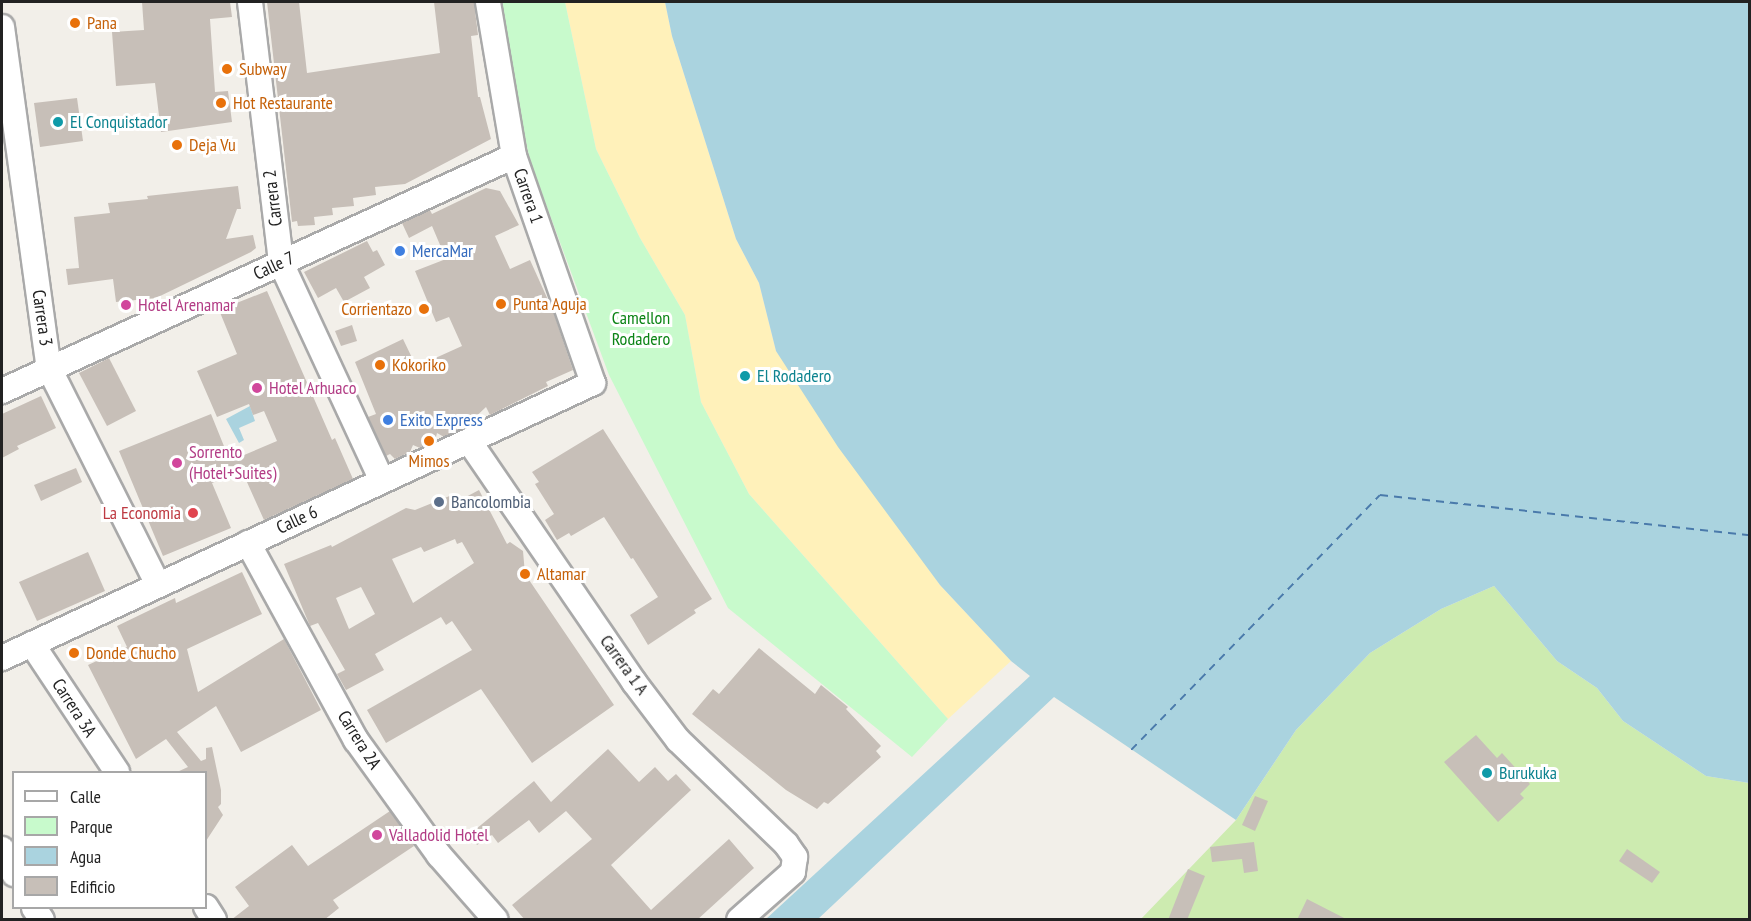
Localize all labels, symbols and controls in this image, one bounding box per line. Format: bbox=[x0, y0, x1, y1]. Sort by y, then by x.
place label: Pana bbox=[87, 12, 117, 34]
marker: Pana bbox=[68, 16, 82, 30]
place label: Subway bbox=[239, 58, 287, 80]
marker: Subway bbox=[220, 62, 234, 76]
place label: Hot Restaurante bbox=[233, 92, 333, 114]
marker: Hot Restaurante bbox=[214, 96, 228, 110]
place label: El Conquistador bbox=[70, 111, 167, 133]
marker: El Conquistador bbox=[51, 115, 65, 129]
place label: Deja Vu bbox=[189, 134, 236, 156]
marker: Deja Vu bbox=[170, 138, 184, 152]
street label: Carrera 1 bbox=[509, 166, 547, 226]
street label: Carrera 2 bbox=[259, 169, 287, 227]
place label: MercaMar bbox=[412, 240, 473, 262]
marker: MercaMar bbox=[393, 244, 407, 258]
street label: Calle 7 bbox=[250, 247, 298, 285]
street label: Carrera 3 bbox=[27, 288, 57, 348]
place label: Punta Aguja bbox=[513, 293, 587, 315]
place label: Hotel Arenamar bbox=[138, 294, 236, 316]
marker: Punta Aguja bbox=[494, 297, 508, 311]
marker: Hotel Arenamar bbox=[119, 298, 133, 312]
place label: Corrientazo bbox=[341, 298, 412, 320]
marker: Corrientazo bbox=[417, 302, 431, 316]
park label: Camellon Rodadero bbox=[612, 308, 670, 350]
place label: Kokoriko bbox=[392, 354, 446, 376]
marker: Kokoriko bbox=[373, 358, 387, 372]
place label: El Rodadero bbox=[757, 365, 831, 387]
marker: El Rodadero bbox=[738, 369, 752, 383]
place label: Hotel Arhuaco bbox=[269, 377, 357, 399]
marker: Hotel Arhuaco bbox=[250, 381, 264, 395]
place label: Exito Express bbox=[400, 409, 483, 431]
marker: Exito Express bbox=[381, 413, 395, 427]
marker: Mimos bbox=[422, 434, 436, 448]
place label: Sorrento (Hotel+Suites) bbox=[189, 442, 276, 484]
place label: Mimos bbox=[409, 450, 449, 472]
marker: Sorrento (Hotel+Suites) bbox=[170, 456, 184, 470]
place label: Bancolombia bbox=[451, 491, 531, 513]
marker: Bancolombia bbox=[432, 495, 446, 509]
street label: Calle 6 bbox=[273, 501, 321, 539]
place label: La Economia bbox=[103, 502, 181, 524]
marker: La Economia bbox=[186, 506, 200, 520]
place label: Altamar bbox=[537, 563, 586, 585]
marker: Altamar bbox=[518, 567, 532, 581]
street label: Carrera 1 A bbox=[595, 631, 653, 699]
place label: Donde Chucho bbox=[86, 642, 176, 664]
marker: Donde Chucho bbox=[67, 646, 81, 660]
street label: Carrera 3A bbox=[47, 675, 101, 741]
street label: Carrera 2A bbox=[333, 707, 385, 773]
place label: Burukuka bbox=[1499, 762, 1557, 784]
marker: Burukuka bbox=[1480, 766, 1494, 780]
legend bbox=[12, 771, 207, 909]
text: Calle bbox=[70, 785, 101, 808]
text: Parque bbox=[70, 815, 113, 838]
place label: Valladolid Hotel bbox=[389, 824, 489, 846]
marker: Valladolid Hotel bbox=[370, 828, 384, 842]
text: Agua bbox=[70, 845, 101, 868]
text: Edificio bbox=[70, 875, 115, 898]

